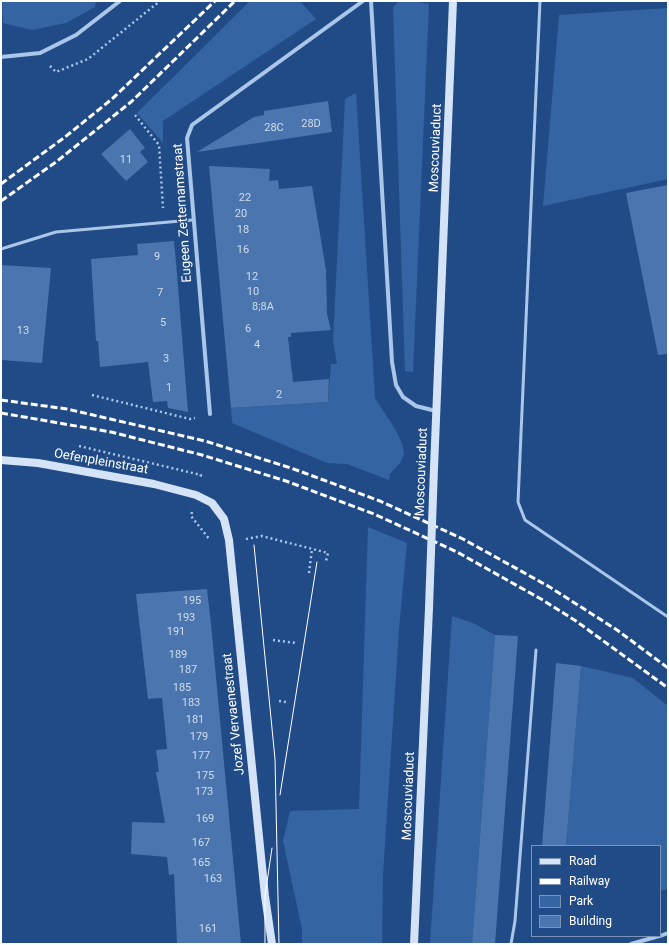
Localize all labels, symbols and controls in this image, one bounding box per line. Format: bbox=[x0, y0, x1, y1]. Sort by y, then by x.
street label: Moscouviaduct bbox=[427, 103, 445, 193]
house number: 28D bbox=[301, 117, 321, 131]
house number: 28C bbox=[264, 121, 284, 135]
street label: Eugeen Zetternamstraat bbox=[170, 143, 196, 283]
house number: 11 bbox=[120, 153, 132, 167]
house number: 22 bbox=[239, 191, 251, 205]
house number: 20 bbox=[235, 207, 247, 221]
house number: 18 bbox=[237, 223, 249, 237]
house number: 16 bbox=[237, 243, 249, 257]
house number: 9 bbox=[154, 250, 160, 264]
house number: 12 bbox=[246, 270, 258, 284]
house number: 10 bbox=[247, 285, 259, 299]
house number: 7 bbox=[157, 286, 163, 300]
house number: 8;8A bbox=[252, 300, 274, 314]
house number: 5 bbox=[160, 316, 166, 330]
house number: 6 bbox=[245, 322, 251, 336]
house number: 13 bbox=[17, 324, 29, 338]
house number: 4 bbox=[254, 338, 260, 352]
house number: 3 bbox=[163, 352, 169, 366]
house number: 1 bbox=[166, 381, 172, 395]
house number: 2 bbox=[276, 388, 282, 402]
street label: Moscouviaduct bbox=[413, 427, 431, 517]
street label: Oefenpleinstraat bbox=[53, 446, 149, 478]
house number: 195 bbox=[183, 594, 201, 608]
house number: 193 bbox=[177, 611, 195, 625]
house number: 191 bbox=[167, 625, 185, 639]
house number: 189 bbox=[169, 648, 187, 662]
street label: Jozef Vervaenestraat bbox=[220, 652, 248, 776]
house number: 187 bbox=[179, 663, 197, 677]
house number: 185 bbox=[173, 681, 191, 695]
house number: 183 bbox=[182, 696, 200, 710]
house number: 181 bbox=[186, 713, 204, 727]
house number: 179 bbox=[190, 730, 208, 744]
house number: 177 bbox=[192, 749, 210, 763]
street label: Moscouviaduct bbox=[400, 751, 418, 841]
house number: 175 bbox=[196, 769, 214, 783]
house number: 173 bbox=[195, 785, 213, 799]
house number: 169 bbox=[196, 812, 214, 826]
house number: 167 bbox=[192, 836, 210, 850]
legend bbox=[531, 845, 661, 937]
text: Road bbox=[569, 854, 597, 868]
house number: 165 bbox=[192, 856, 210, 870]
house number: 163 bbox=[204, 872, 222, 886]
text: Railway bbox=[569, 874, 610, 888]
text: Park bbox=[569, 894, 593, 908]
text: Building bbox=[569, 914, 612, 928]
house number: 161 bbox=[199, 922, 217, 936]

